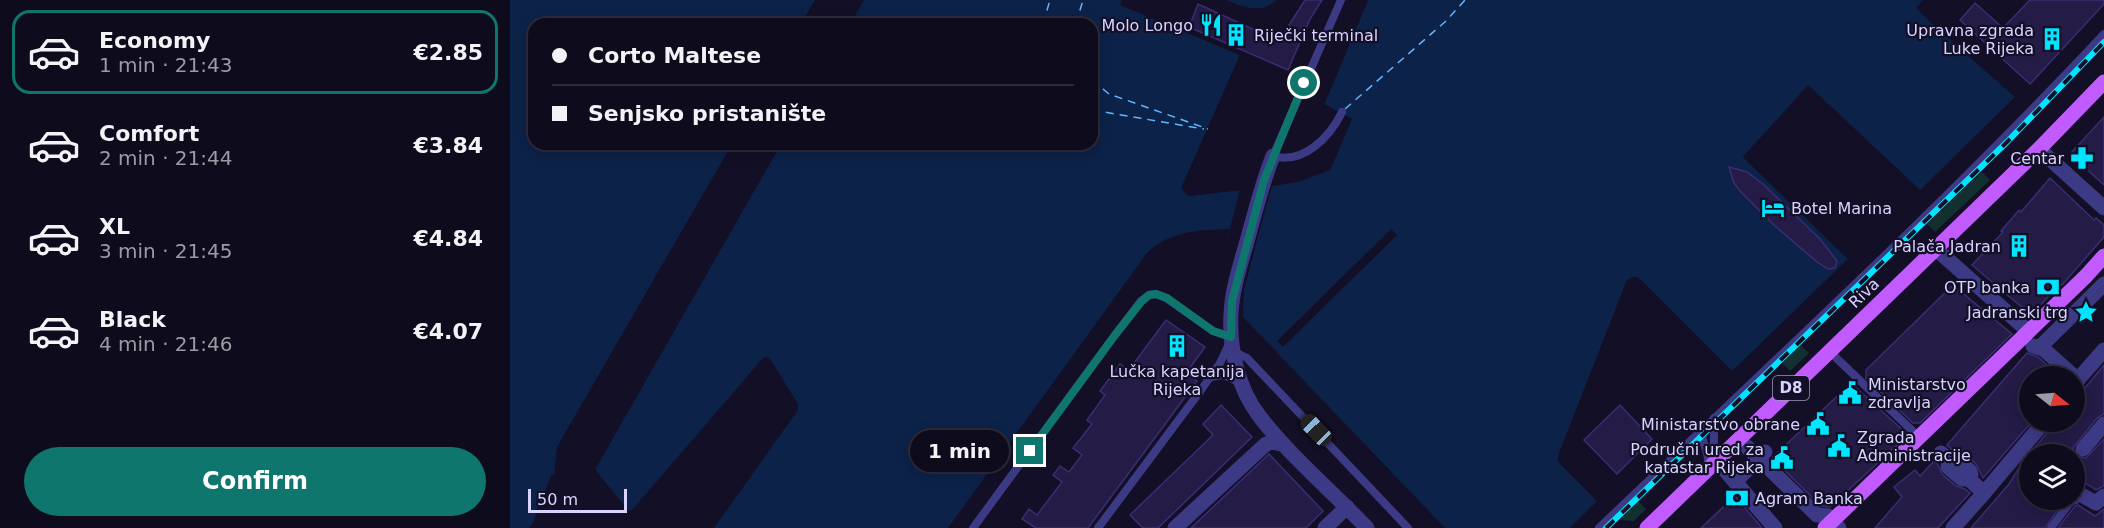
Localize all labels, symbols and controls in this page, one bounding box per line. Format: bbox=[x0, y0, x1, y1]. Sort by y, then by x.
restaurant icon: Molo Longo bbox=[1198, 12, 1224, 38]
place label: Molo Longo bbox=[1102, 16, 1193, 35]
place label: Upravna zgrada Luke Rijeka bbox=[1906, 21, 2034, 58]
building icon: Riječki terminal bbox=[1223, 22, 1249, 48]
icon: car bbox=[27, 25, 81, 79]
place label: Riječki terminal bbox=[1254, 26, 1378, 45]
building icon: Upravna zgrada Luke Rijeka bbox=[2039, 26, 2065, 52]
text: Economy bbox=[99, 28, 210, 53]
text: €2.85 bbox=[413, 40, 483, 65]
text: Corto Maltese bbox=[588, 43, 761, 68]
text: 1 min · 21:43 bbox=[99, 53, 233, 77]
route start bbox=[1290, 69, 1317, 96]
text: Senjsko pristanište bbox=[588, 101, 826, 126]
icon: car bbox=[27, 118, 81, 172]
text: Comfort bbox=[99, 121, 199, 146]
text: €3.84 bbox=[413, 133, 483, 158]
pharmacy icon: Centar bbox=[2069, 145, 2095, 171]
text: 2 min · 21:44 bbox=[99, 146, 233, 170]
place label: Centar bbox=[2010, 149, 2064, 168]
hotel icon: Botel Marina bbox=[1760, 195, 1786, 221]
place label: Botel Marina bbox=[1791, 199, 1892, 218]
icon: car bbox=[27, 211, 81, 265]
text: XL bbox=[99, 214, 130, 239]
text: €4.84 bbox=[413, 226, 483, 251]
building icon: Palača Jadran bbox=[2006, 233, 2032, 259]
place label: Palača Jadran bbox=[1893, 237, 2001, 256]
text: 3 min · 21:45 bbox=[99, 239, 233, 263]
street label: Riva bbox=[1845, 274, 1883, 312]
bank icon: OTP banka bbox=[2035, 274, 2061, 300]
place label: OTP banka bbox=[1944, 278, 2030, 297]
place icon: Jadranski trg bbox=[2073, 299, 2099, 325]
place label: Jadranski trg bbox=[1966, 303, 2068, 322]
icon: car bbox=[27, 304, 81, 358]
text: Black bbox=[99, 307, 166, 332]
text: €4.07 bbox=[413, 319, 483, 344]
text: 4 min · 21:46 bbox=[99, 332, 233, 356]
building icon: Lučka kapetanija Rijeka bbox=[1164, 333, 1190, 359]
place label: Lučka kapetanija Rijeka bbox=[1109, 362, 1245, 399]
north arrow bbox=[2019, 366, 2085, 432]
map controls bbox=[2019, 366, 2085, 510]
place label: Ministarstvo zdravlja bbox=[1868, 375, 1966, 412]
road number: D8 bbox=[1773, 376, 1809, 400]
public building icon: Ministarstvo zdravlja bbox=[1837, 380, 1863, 406]
car bbox=[1297, 411, 1335, 449]
public building icon: Ministarstvo obrane bbox=[1805, 411, 1831, 437]
place label: Ministarstvo obrane bbox=[1641, 415, 1800, 434]
place label: Zgrada Administracije bbox=[1857, 428, 1971, 465]
callout: 1 min bbox=[910, 430, 1009, 472]
public building icon: Zgrada Administracije bbox=[1826, 433, 1852, 459]
route end bbox=[1016, 437, 1043, 464]
text: 1 min bbox=[928, 439, 991, 463]
place label: Područni ured za katastar Rijeka bbox=[1630, 440, 1764, 477]
button: layers bbox=[2019, 444, 2085, 510]
public building icon: Područni ured za katastar Rijeka bbox=[1769, 445, 1795, 471]
button: Confirm bbox=[24, 447, 486, 516]
bank icon: Agram Banka bbox=[1724, 485, 1750, 511]
scale bar bbox=[528, 486, 627, 514]
place label: Agram Banka bbox=[1755, 489, 1863, 508]
text: 50 m bbox=[537, 490, 578, 509]

